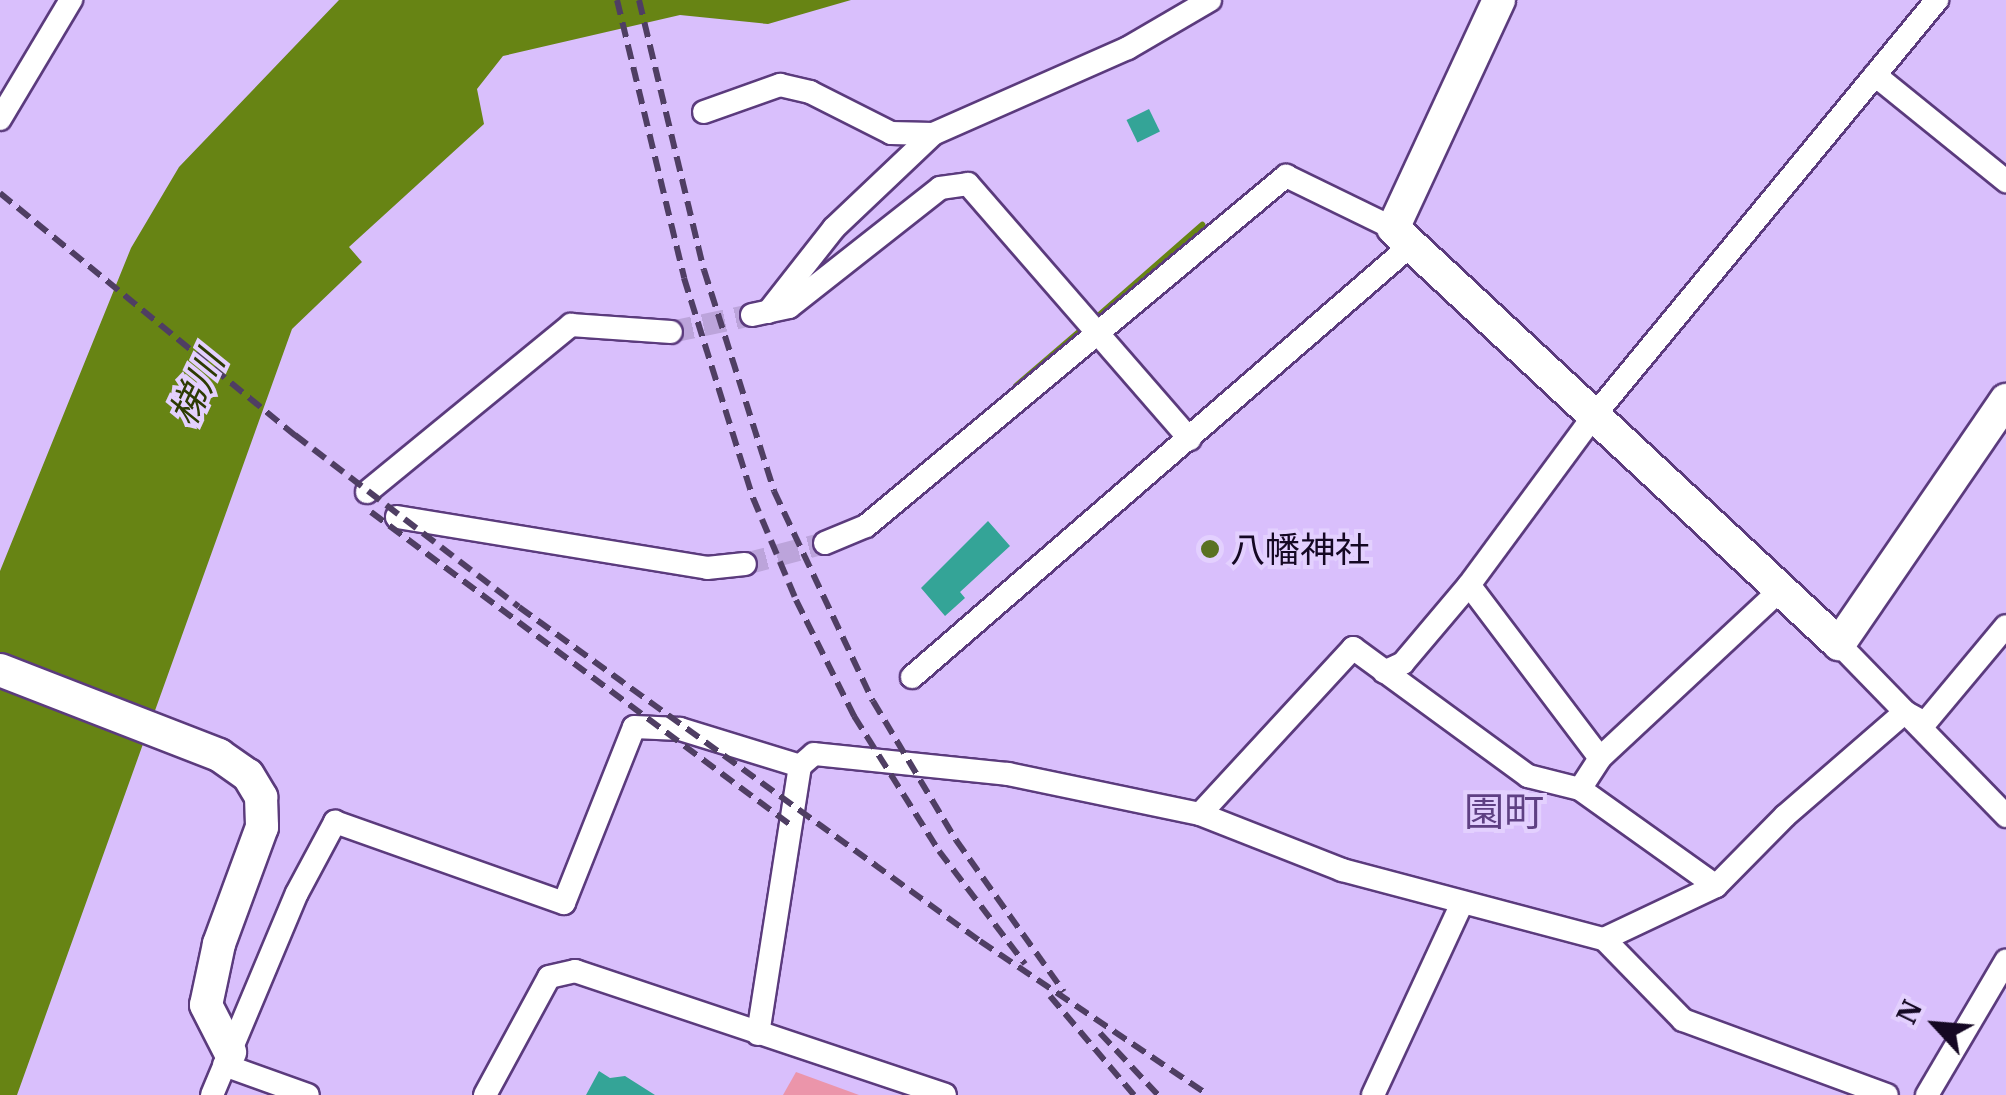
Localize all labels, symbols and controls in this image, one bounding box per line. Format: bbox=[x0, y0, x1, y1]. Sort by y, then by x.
water label: 梯川 bbox=[159, 344, 233, 432]
place label: 八幡神社 bbox=[1230, 528, 1370, 570]
marker: 八幡神社 bbox=[1199, 538, 1221, 560]
district label: 園町 bbox=[1464, 787, 1544, 835]
north arrow bbox=[1886, 975, 1986, 1075]
text: N bbox=[1887, 994, 1930, 1030]

